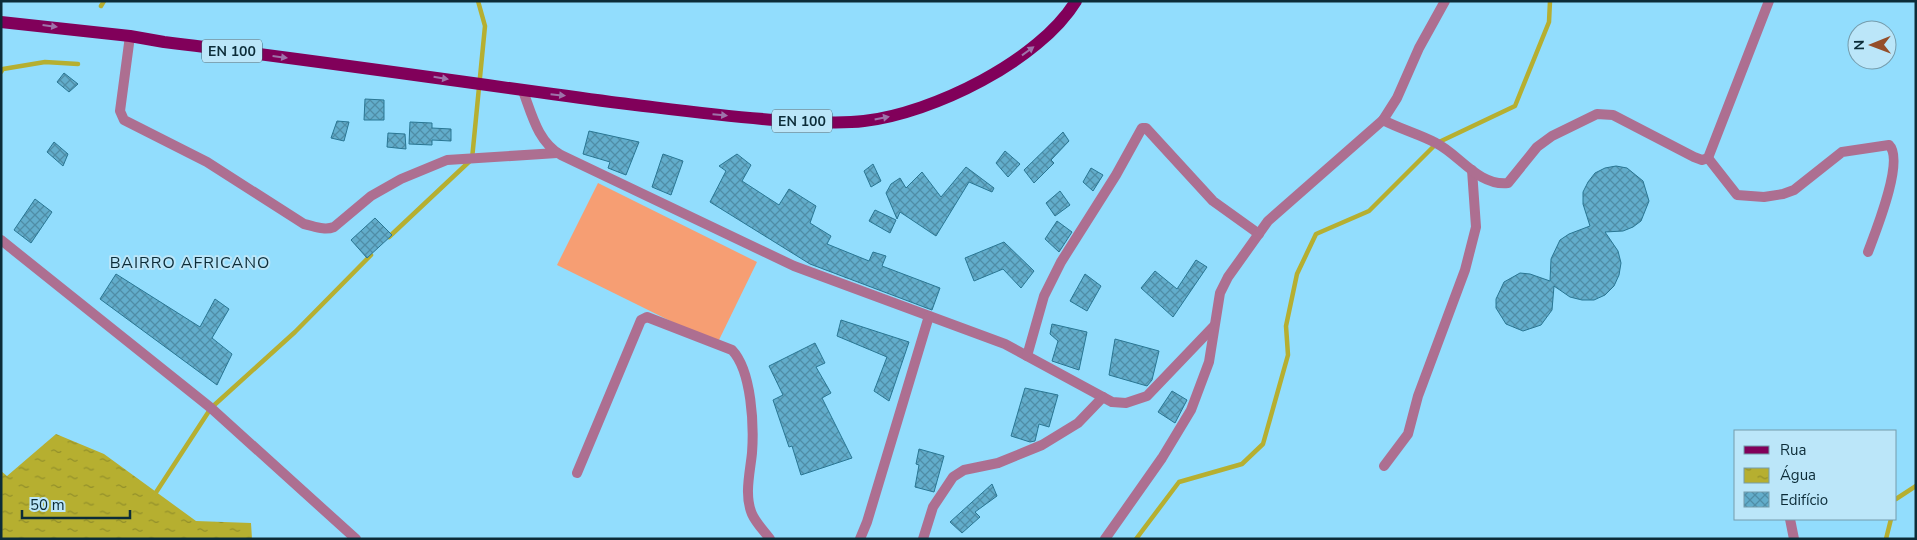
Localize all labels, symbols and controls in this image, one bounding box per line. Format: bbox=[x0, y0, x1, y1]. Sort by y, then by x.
north arrow bbox=[1847, 20, 1897, 70]
one-way arrow bbox=[42, 22, 58, 30]
road number: EN 100 bbox=[202, 40, 262, 62]
text: N bbox=[1850, 40, 1869, 51]
one-way arrow bbox=[1021, 45, 1034, 56]
one-way arrow bbox=[273, 53, 289, 61]
one-way arrow bbox=[434, 75, 450, 83]
one-way arrow bbox=[551, 91, 567, 99]
road number: EN 100 bbox=[772, 110, 832, 132]
one-way arrow bbox=[712, 111, 728, 119]
one-way arrow bbox=[874, 113, 890, 121]
district label: BAIRRO AFRICANO bbox=[110, 252, 270, 274]
legend bbox=[1734, 430, 1897, 520]
text: Rua bbox=[1780, 440, 1806, 460]
text: Água bbox=[1780, 465, 1816, 485]
scale bar bbox=[22, 488, 130, 520]
text: Edifício bbox=[1780, 490, 1828, 510]
text: 50 m bbox=[30, 495, 65, 515]

